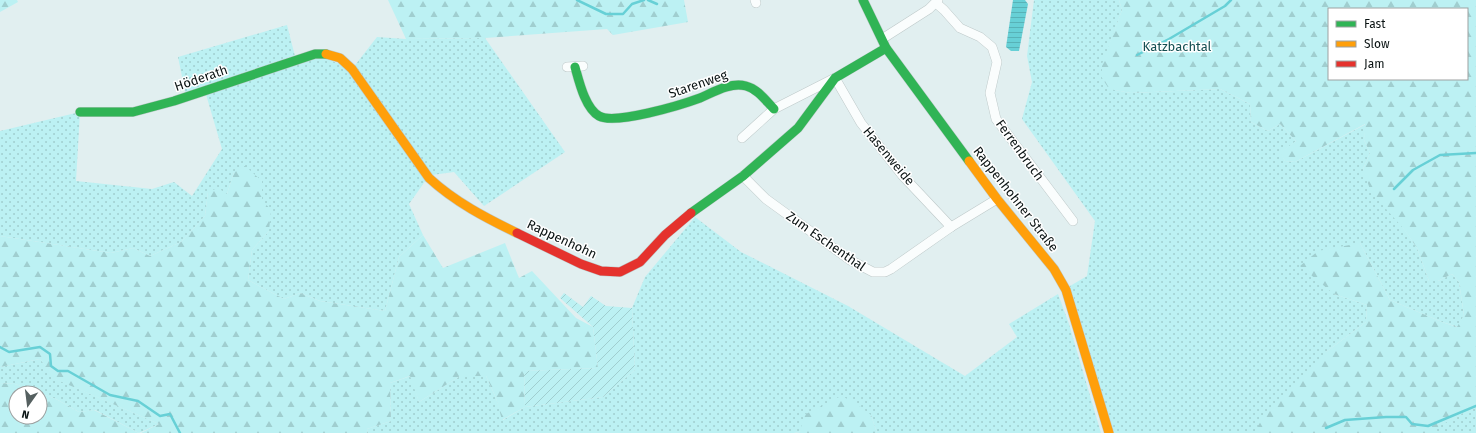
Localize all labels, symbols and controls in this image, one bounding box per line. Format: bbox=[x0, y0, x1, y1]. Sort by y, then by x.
legend bbox=[1328, 8, 1468, 80]
text: Fast bbox=[1364, 17, 1386, 31]
text: Slow bbox=[1364, 37, 1390, 51]
park label: Katzbachtal bbox=[1143, 39, 1212, 54]
text: Jam bbox=[1364, 57, 1384, 71]
street label: Höderath bbox=[172, 62, 230, 94]
street label: Starenweg bbox=[667, 67, 730, 101]
street label: Ferrenbruch bbox=[993, 117, 1047, 183]
street label: Hasenweide bbox=[860, 124, 918, 188]
street label: Rappenhohner Straße bbox=[970, 143, 1062, 255]
street label: Zum Eschenthal bbox=[784, 208, 869, 274]
street label: Rappenhohn bbox=[525, 216, 599, 262]
north arrow bbox=[8, 385, 48, 425]
text: N bbox=[21, 407, 31, 421]

